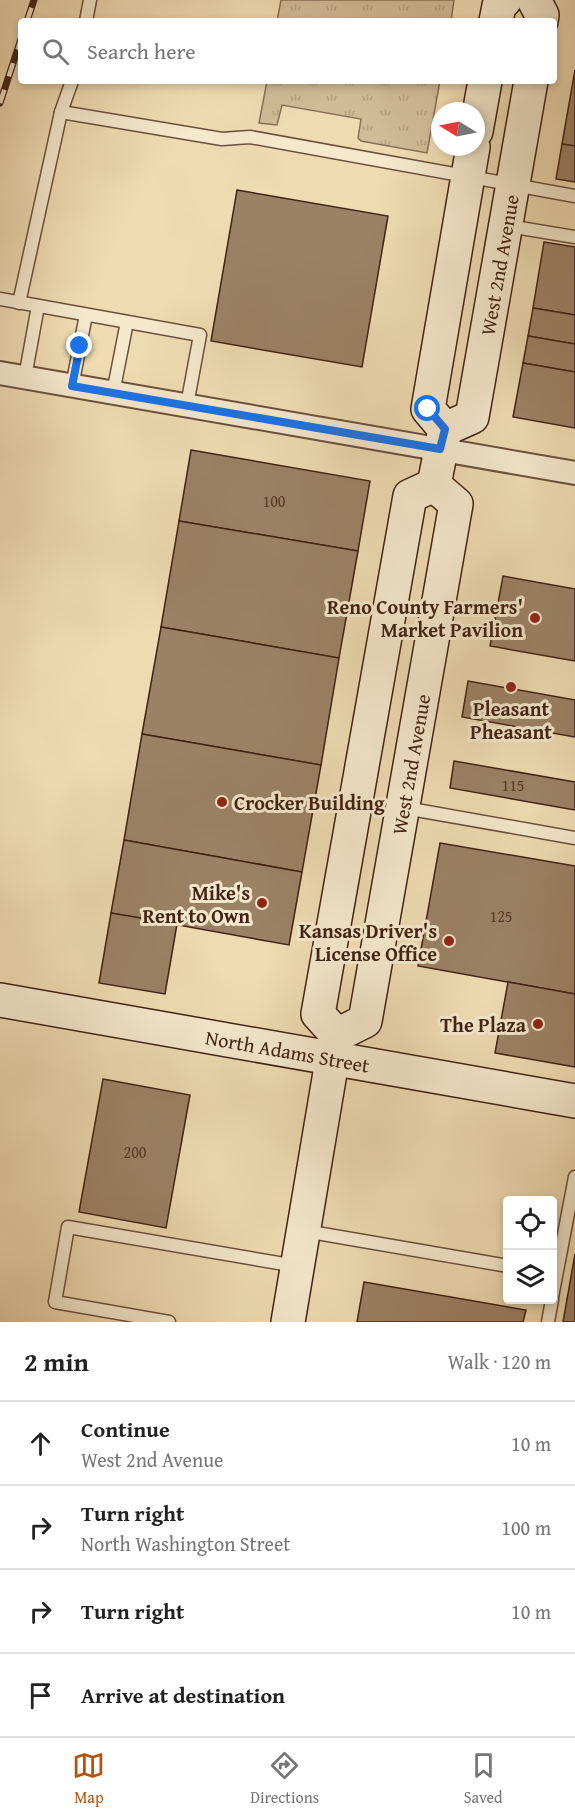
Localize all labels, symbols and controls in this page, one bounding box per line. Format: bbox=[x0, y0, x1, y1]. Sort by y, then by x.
search box bbox=[18, 18, 557, 84]
icon: search bbox=[39, 35, 72, 68]
text: Search here bbox=[87, 35, 196, 67]
north arrow bbox=[431, 102, 485, 156]
street label: West 2nd Avenue bbox=[472, 192, 525, 338]
route end bbox=[66, 332, 92, 358]
route start bbox=[414, 395, 440, 421]
house number: 100 bbox=[262, 489, 286, 513]
place label: Reno County Farmers' Market Pavilion bbox=[327, 592, 523, 644]
marker: Reno County Farmers' Market Pavilion bbox=[528, 611, 542, 625]
marker: Pleasant Pheasant bbox=[504, 680, 518, 694]
street label: West 2nd Avenue bbox=[384, 692, 437, 837]
place label: Pleasant Pheasant bbox=[470, 694, 552, 746]
house number: 115 bbox=[501, 773, 525, 797]
place label: Crocker Building bbox=[234, 788, 385, 817]
marker: Crocker Building bbox=[215, 795, 229, 809]
place label: Mike's Rent to Own bbox=[143, 878, 250, 930]
marker: Mike's Rent to Own bbox=[255, 896, 269, 910]
house number: 125 bbox=[489, 904, 513, 928]
place label: Kansas Driver's License Office bbox=[299, 916, 437, 968]
marker: Kansas Driver's License Office bbox=[442, 934, 456, 948]
place label: The Plaza bbox=[440, 1010, 527, 1039]
marker: The Plaza bbox=[531, 1017, 545, 1031]
street label: North Adams Street bbox=[203, 1022, 372, 1079]
house number: 200 bbox=[123, 1140, 147, 1164]
map controls bbox=[503, 1196, 557, 1304]
button: locate bbox=[503, 1196, 557, 1250]
button: layers bbox=[503, 1250, 557, 1304]
text: 2 min bbox=[24, 1342, 89, 1381]
text: Walk · 120 m bbox=[448, 1347, 551, 1376]
text: Continue bbox=[81, 1413, 170, 1445]
icon: ahead bbox=[24, 1427, 57, 1460]
text: 10 m bbox=[511, 1429, 551, 1458]
text: West 2nd Avenue bbox=[81, 1445, 223, 1474]
text: Turn right bbox=[81, 1497, 184, 1529]
icon: right bbox=[24, 1511, 57, 1544]
text: 100 m bbox=[501, 1513, 551, 1542]
text: North Washington Street bbox=[81, 1529, 290, 1558]
icon: right bbox=[24, 1595, 57, 1628]
text: Turn right bbox=[81, 1595, 184, 1627]
text: 10 m bbox=[511, 1597, 551, 1626]
icon: arrive bbox=[24, 1679, 57, 1712]
text: Arrive at destination bbox=[81, 1679, 285, 1711]
tab: Map bbox=[72, 1749, 105, 1809]
tab: Directions bbox=[250, 1749, 319, 1809]
tab: Saved bbox=[464, 1749, 503, 1809]

